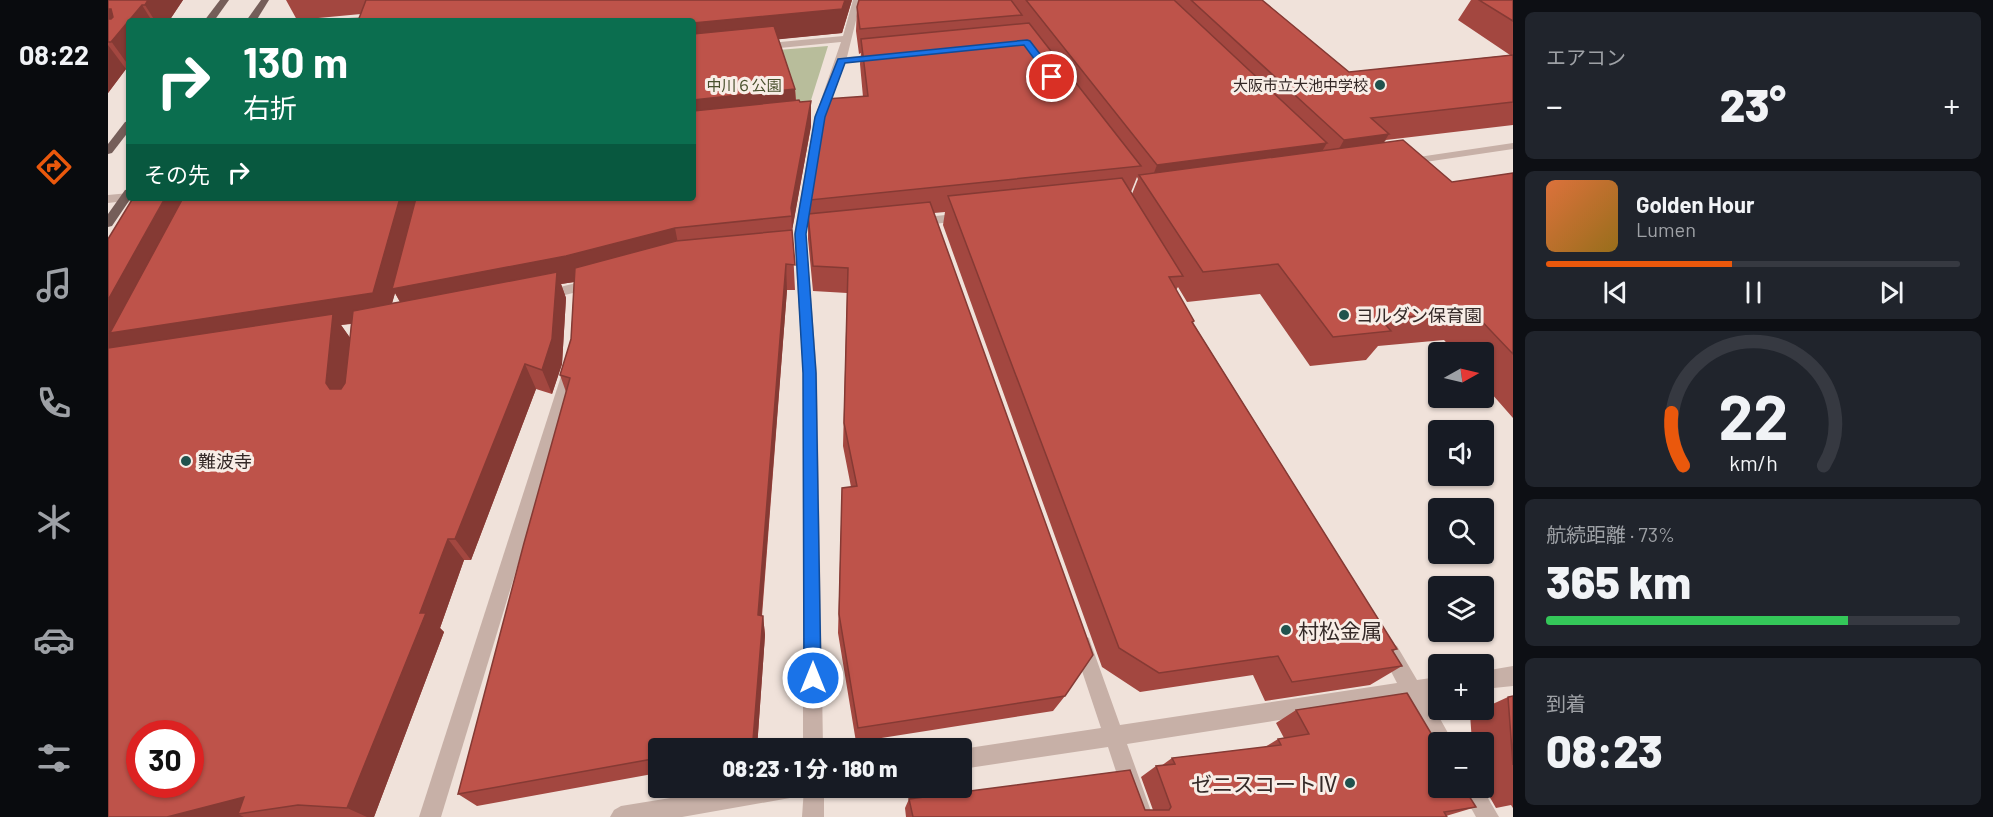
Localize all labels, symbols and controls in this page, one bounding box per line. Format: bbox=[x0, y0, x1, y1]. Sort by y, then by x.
text: 130 m bbox=[243, 36, 348, 86]
text: 08:22 bbox=[19, 38, 89, 70]
icon: right bbox=[144, 42, 222, 120]
text: エアコン bbox=[1546, 45, 1626, 69]
pin bbox=[1026, 51, 1077, 102]
icon: arrive bbox=[1035, 60, 1068, 93]
park label: 中川６公園 bbox=[706, 76, 782, 94]
place label: 大阪市立大池中学校 bbox=[1233, 76, 1368, 94]
text: 23° bbox=[1720, 77, 1786, 131]
marker: 大阪市立大池中学校 bbox=[1373, 78, 1387, 92]
text: − bbox=[1546, 85, 1563, 125]
text: + bbox=[1943, 85, 1960, 125]
text: 右折 bbox=[243, 91, 297, 123]
icon: directions bbox=[33, 146, 75, 188]
icon: right bbox=[222, 156, 255, 189]
text: その先 bbox=[144, 161, 210, 187]
text: Golden Hour bbox=[1636, 191, 1754, 217]
text: Lumen bbox=[1636, 217, 1696, 241]
icon: music bbox=[33, 264, 75, 306]
icon: previous bbox=[1599, 276, 1632, 309]
icon: pause bbox=[1737, 276, 1770, 309]
icon: next bbox=[1875, 276, 1908, 309]
place label: ヨルダン保育園 bbox=[1356, 304, 1482, 326]
marker: ヨルダン保育園 bbox=[1337, 308, 1351, 322]
north arrow bbox=[1428, 342, 1494, 408]
map controls bbox=[1428, 342, 1494, 798]
text: 22 bbox=[1718, 378, 1788, 452]
icon: phone bbox=[33, 382, 75, 424]
button: sound bbox=[1428, 420, 1494, 486]
place label: 難波寺 bbox=[198, 450, 252, 472]
text: km/h bbox=[1729, 450, 1777, 475]
marker: 難波寺 bbox=[179, 454, 193, 468]
button: search bbox=[1428, 498, 1494, 564]
icon: climate bbox=[33, 501, 75, 543]
text: 航続距離 · 73% bbox=[1546, 522, 1675, 546]
text: 365 km bbox=[1546, 554, 1691, 608]
button: layers bbox=[1428, 576, 1494, 642]
place label: 村松金属 bbox=[1298, 618, 1382, 643]
icon: car bbox=[33, 619, 75, 661]
marker: 村松金属 bbox=[1279, 623, 1293, 637]
position arrow bbox=[781, 646, 845, 710]
button: + bbox=[1428, 654, 1494, 720]
text: 到着 bbox=[1546, 691, 1586, 715]
speed limit sign: 30 bbox=[126, 720, 204, 798]
text: 08:23 bbox=[1546, 723, 1663, 777]
button: − bbox=[1428, 732, 1494, 798]
icon: filters bbox=[33, 737, 75, 779]
text: 08:23 · 1 分 · 180 m bbox=[723, 755, 897, 781]
place label: ゼニスコートⅣ bbox=[1191, 771, 1338, 796]
marker: ゼニスコートⅣ bbox=[1343, 776, 1357, 790]

